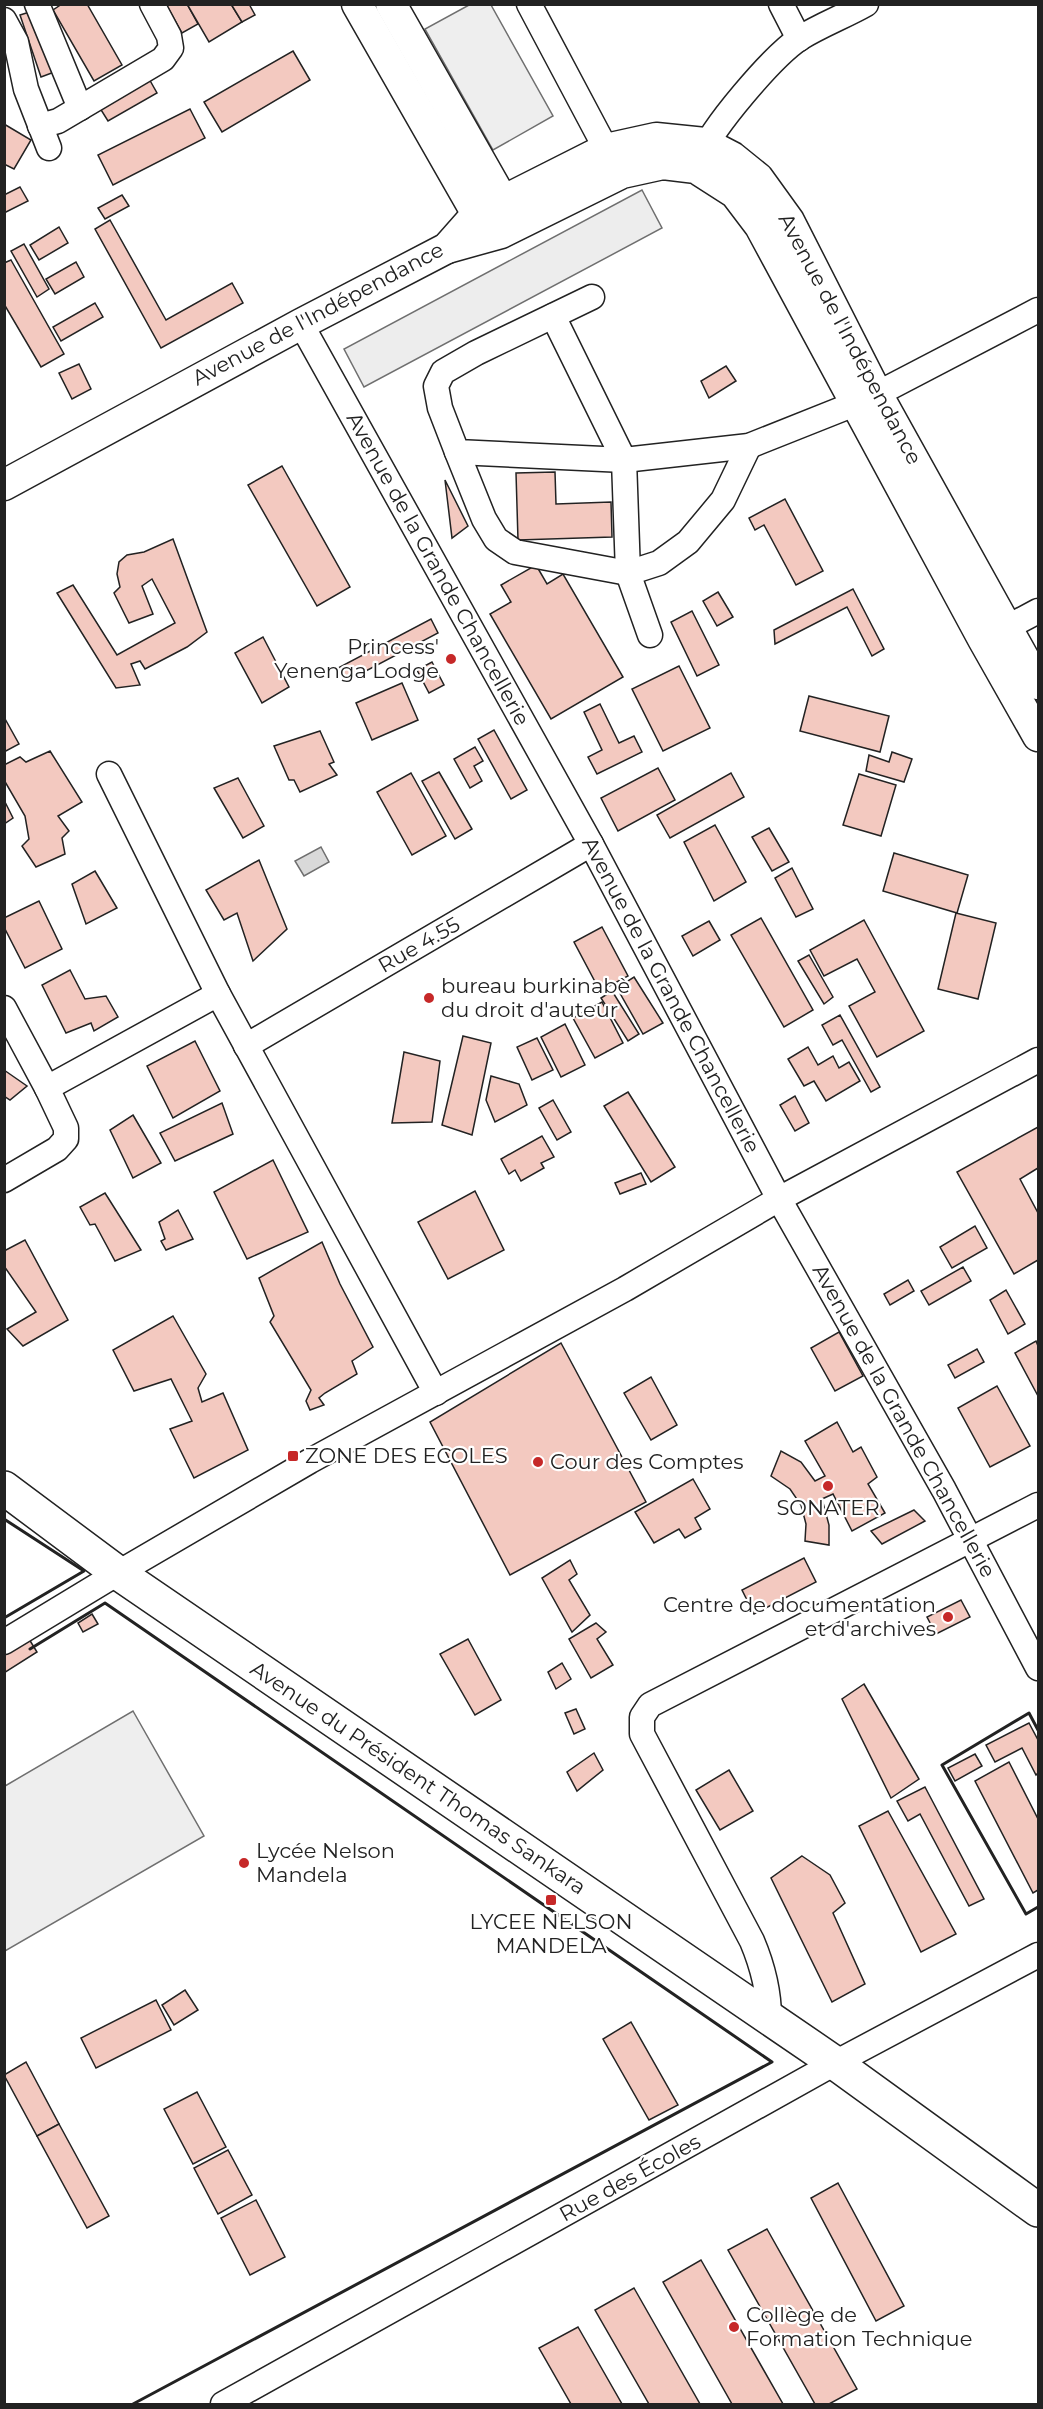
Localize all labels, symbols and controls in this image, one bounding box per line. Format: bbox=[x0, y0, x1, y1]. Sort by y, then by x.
street label: Avenue de l'Indépendance bbox=[773, 209, 927, 469]
street label: Avenue de l'Indépendance bbox=[188, 237, 448, 391]
street label: Avenue de la Grande Chancellerie bbox=[342, 408, 535, 730]
place label: Princess' Yenenga Lodge bbox=[274, 634, 439, 683]
marker: Princess' Yenenga Lodge bbox=[444, 652, 458, 666]
street label: Avenue de la Grande Chancellerie bbox=[577, 833, 766, 1157]
street label: Rue 4.55 bbox=[374, 911, 464, 978]
place label: bureau burkinabè du droit d'auteur bbox=[441, 973, 630, 1022]
marker: bureau burkinabè du droit d'auteur bbox=[422, 991, 436, 1005]
street label: Avenue de la Grande Chancellerie bbox=[808, 1260, 1001, 1582]
place label: ZONE DES ECOLES bbox=[305, 1443, 508, 1468]
marker: ZONE DES ECOLES bbox=[286, 1449, 300, 1463]
place label: Cour des Comptes bbox=[550, 1449, 743, 1474]
marker: Cour des Comptes bbox=[531, 1455, 545, 1469]
marker: SONATER bbox=[821, 1479, 835, 1493]
place label: SONATER bbox=[776, 1495, 880, 1520]
place label: Centre de documentation et d'archives bbox=[663, 1592, 936, 1641]
marker: Centre de documentation et d'archives bbox=[941, 1610, 955, 1624]
street label: Avenue du Président Thomas Sankara bbox=[246, 1656, 591, 1900]
place label: Lycée Nelson Mandela bbox=[256, 1838, 395, 1887]
marker: Lycée Nelson Mandela bbox=[237, 1856, 251, 1870]
marker: LYCEE NELSON MANDELA bbox=[544, 1893, 558, 1907]
place label: LYCEE NELSON MANDELA bbox=[470, 1909, 632, 1958]
street label: Rue des Écoles bbox=[555, 2128, 705, 2227]
place label: Collège de Formation Technique bbox=[746, 2302, 972, 2351]
marker: Collège de Formation Technique bbox=[727, 2320, 741, 2334]

